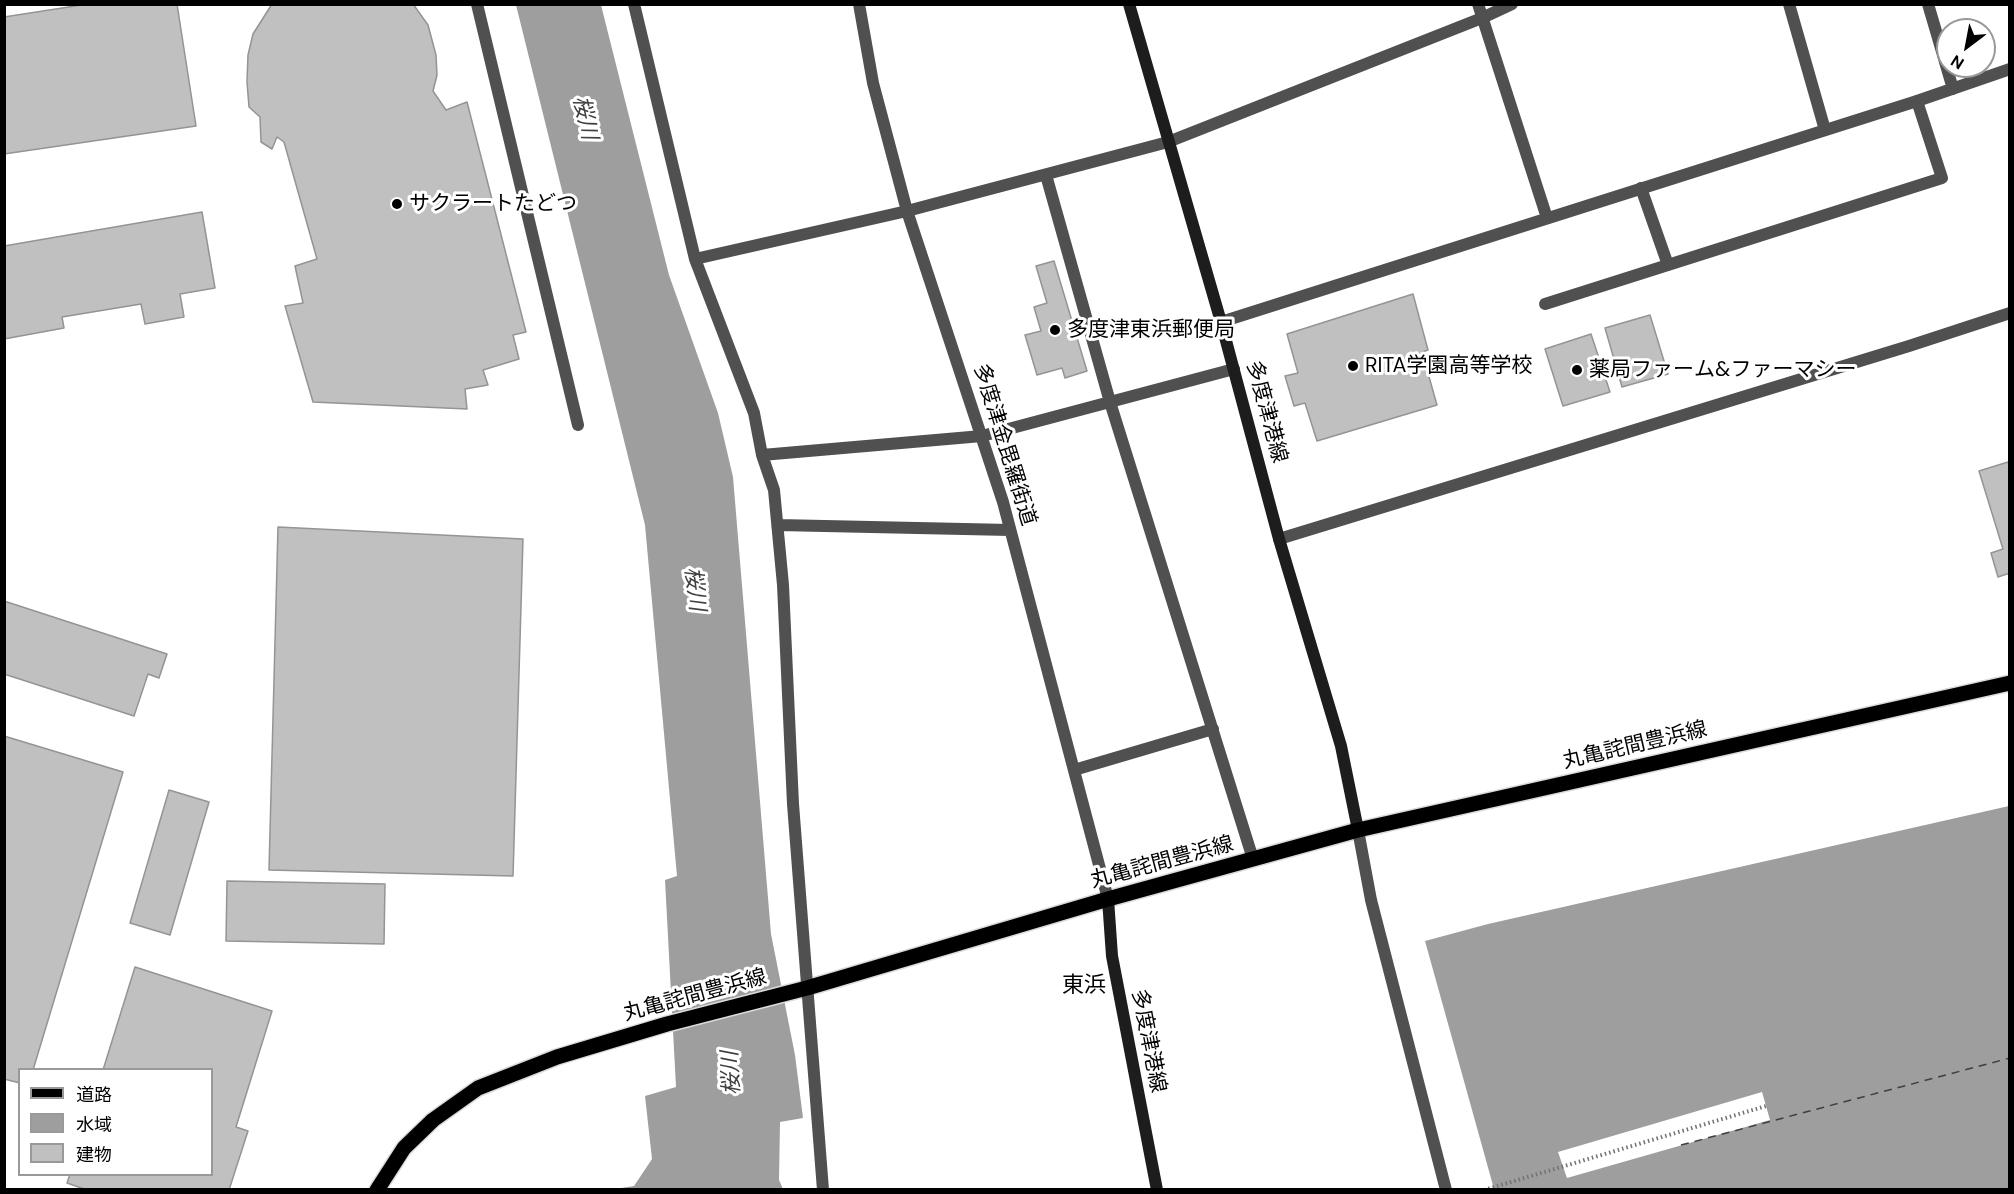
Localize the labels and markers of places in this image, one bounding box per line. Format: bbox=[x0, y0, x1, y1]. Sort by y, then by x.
place label: サクラートたどつ bbox=[409, 191, 577, 217]
marker: サクラートたどつ bbox=[390, 197, 404, 211]
place label: 多度津東浜郵便局 bbox=[1067, 317, 1235, 343]
marker: 多度津東浜郵便局 bbox=[1048, 323, 1062, 337]
place label: RITA学園高等学校 bbox=[1365, 353, 1532, 379]
place label: 薬局ファーム&ファーマシー bbox=[1589, 357, 1856, 383]
marker: RITA学園高等学校 bbox=[1346, 359, 1360, 373]
marker: 薬局ファーム&ファーマシー bbox=[1570, 363, 1584, 377]

